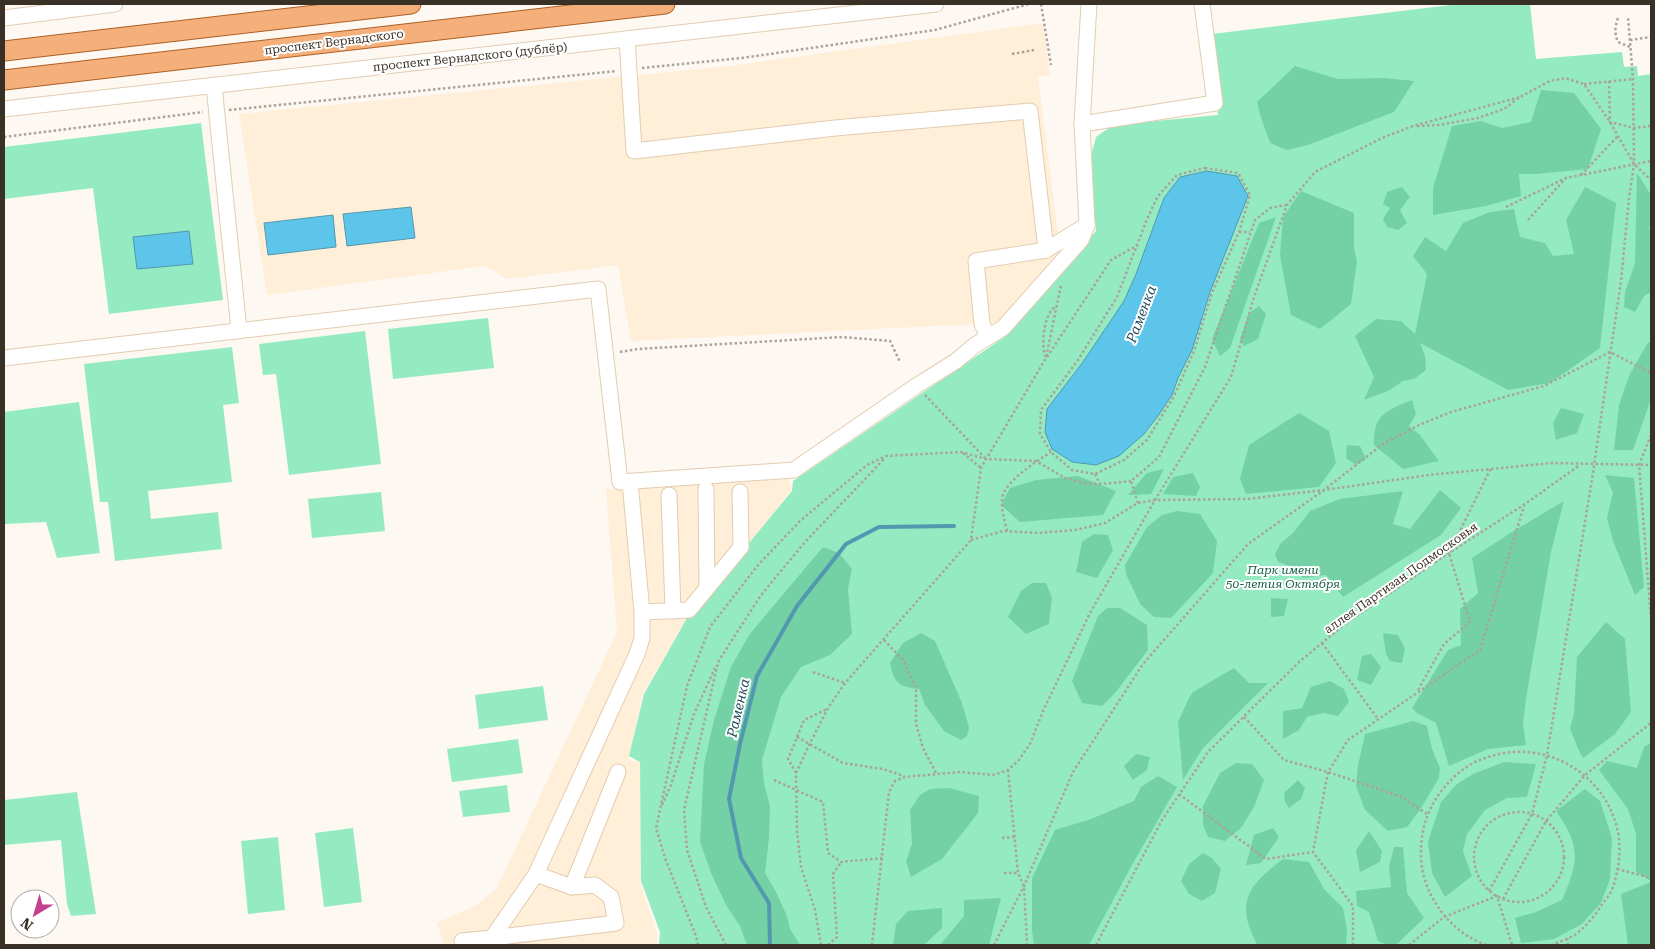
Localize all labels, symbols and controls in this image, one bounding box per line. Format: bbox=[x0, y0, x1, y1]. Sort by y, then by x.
street label: проспект Вернадского bbox=[264, 27, 404, 57]
street label: проспект Вернадского (дублёр) bbox=[372, 40, 568, 74]
water label: Раменка bbox=[1122, 283, 1159, 346]
street label: аллея Партизан Подмосковья bbox=[1322, 519, 1481, 637]
park label: Парк имени 50-летия Октября bbox=[1225, 563, 1340, 591]
water label: Раменка bbox=[723, 677, 753, 740]
north arrow bbox=[10, 889, 60, 939]
text: N bbox=[18, 914, 36, 934]

